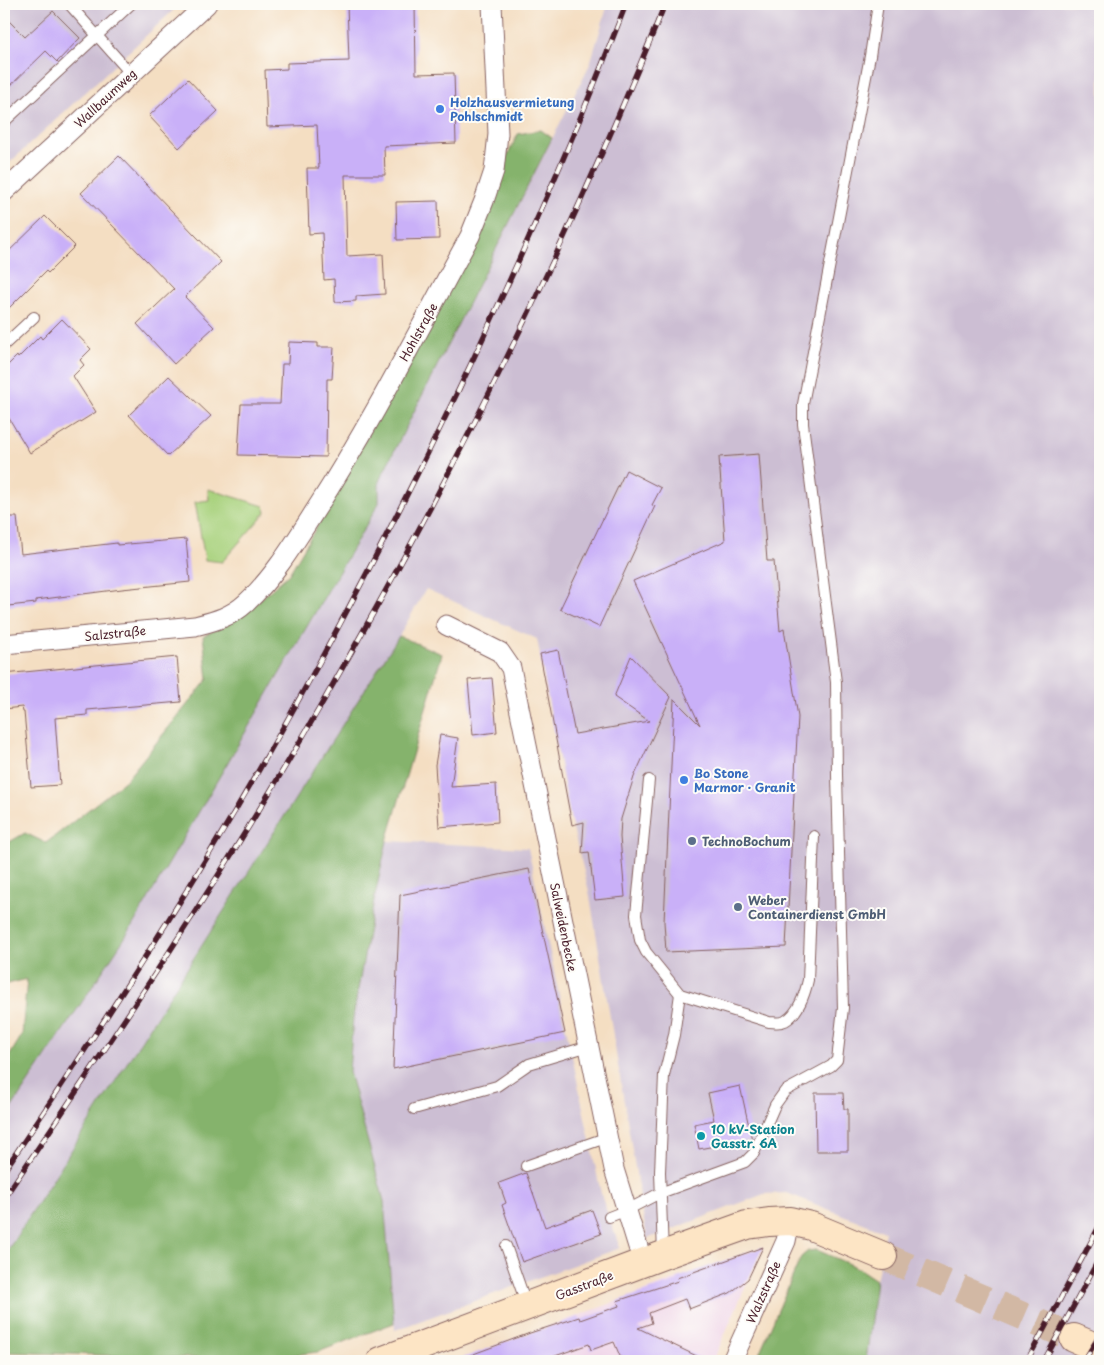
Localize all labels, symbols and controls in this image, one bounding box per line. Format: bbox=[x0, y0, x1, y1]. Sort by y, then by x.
street label: Wallbaumweg bbox=[70, 64, 140, 132]
place label: Holzhausvermietung Pohlschmidt bbox=[450, 93, 574, 125]
marker: Holzhausvermietung Pohlschmidt bbox=[434, 103, 446, 115]
street label: Hohlstraße bbox=[395, 299, 441, 365]
street label: Salzstraße bbox=[83, 621, 147, 645]
place label: Bo Stone Marmor · Granit bbox=[694, 764, 796, 796]
marker: Bo Stone Marmor · Granit bbox=[678, 774, 690, 786]
place label: TechnoBochum bbox=[702, 832, 791, 850]
marker: TechnoBochum bbox=[686, 835, 698, 847]
street label: Salweidenbecke bbox=[546, 881, 582, 973]
place label: Weber Containerdienst GmbH bbox=[748, 891, 886, 923]
marker: Weber Containerdienst GmbH bbox=[732, 901, 744, 913]
place label: 10 kV-Station Gasstr. 6A bbox=[711, 1120, 795, 1152]
marker: 10 kV-Station Gasstr. 6A bbox=[695, 1130, 707, 1142]
street label: Walzstraße bbox=[741, 1258, 785, 1326]
street label: Gasstraße bbox=[552, 1266, 616, 1304]

